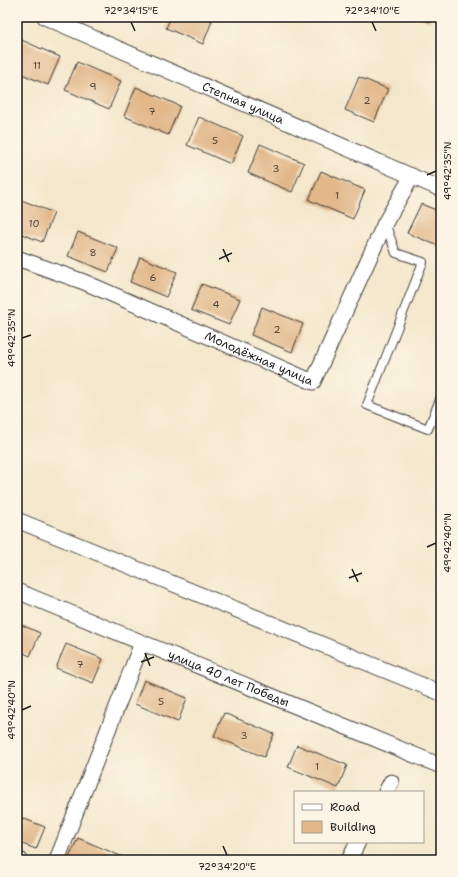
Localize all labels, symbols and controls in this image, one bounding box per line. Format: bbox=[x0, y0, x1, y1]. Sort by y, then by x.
text: 72°34'15"E bbox=[104, 4, 158, 17]
text: 72°34'10"E bbox=[344, 4, 400, 17]
house number: 11 bbox=[33, 59, 41, 72]
street label: Степная улица bbox=[200, 78, 287, 128]
house number: 9 bbox=[90, 80, 97, 93]
house number: 2 bbox=[364, 94, 371, 107]
house number: 7 bbox=[149, 105, 156, 118]
house number: 5 bbox=[212, 134, 218, 147]
text: 49°42'35"N bbox=[441, 142, 454, 200]
house number: 3 bbox=[273, 162, 280, 175]
house number: 1 bbox=[335, 189, 339, 202]
house number: 10 bbox=[29, 217, 39, 230]
house number: 8 bbox=[90, 246, 97, 259]
house number: 6 bbox=[150, 271, 157, 284]
house number: 4 bbox=[213, 298, 220, 311]
text: 49°42'35"N bbox=[5, 309, 18, 367]
house number: 2 bbox=[274, 323, 281, 336]
street label: Молодёжная улица bbox=[202, 328, 316, 389]
text: 49°42'40"N bbox=[441, 513, 454, 573]
street label: улица 40 лет Победы bbox=[166, 646, 292, 710]
house number: 7 bbox=[77, 658, 84, 671]
text: 49°42'40"N bbox=[5, 680, 18, 740]
house number: 5 bbox=[158, 695, 164, 708]
house number: 3 bbox=[241, 729, 248, 742]
house number: 1 bbox=[315, 760, 319, 773]
legend bbox=[294, 791, 424, 843]
text: Road bbox=[330, 799, 361, 815]
text: Building bbox=[330, 819, 376, 835]
text: 72°34'20"E bbox=[198, 860, 256, 873]

